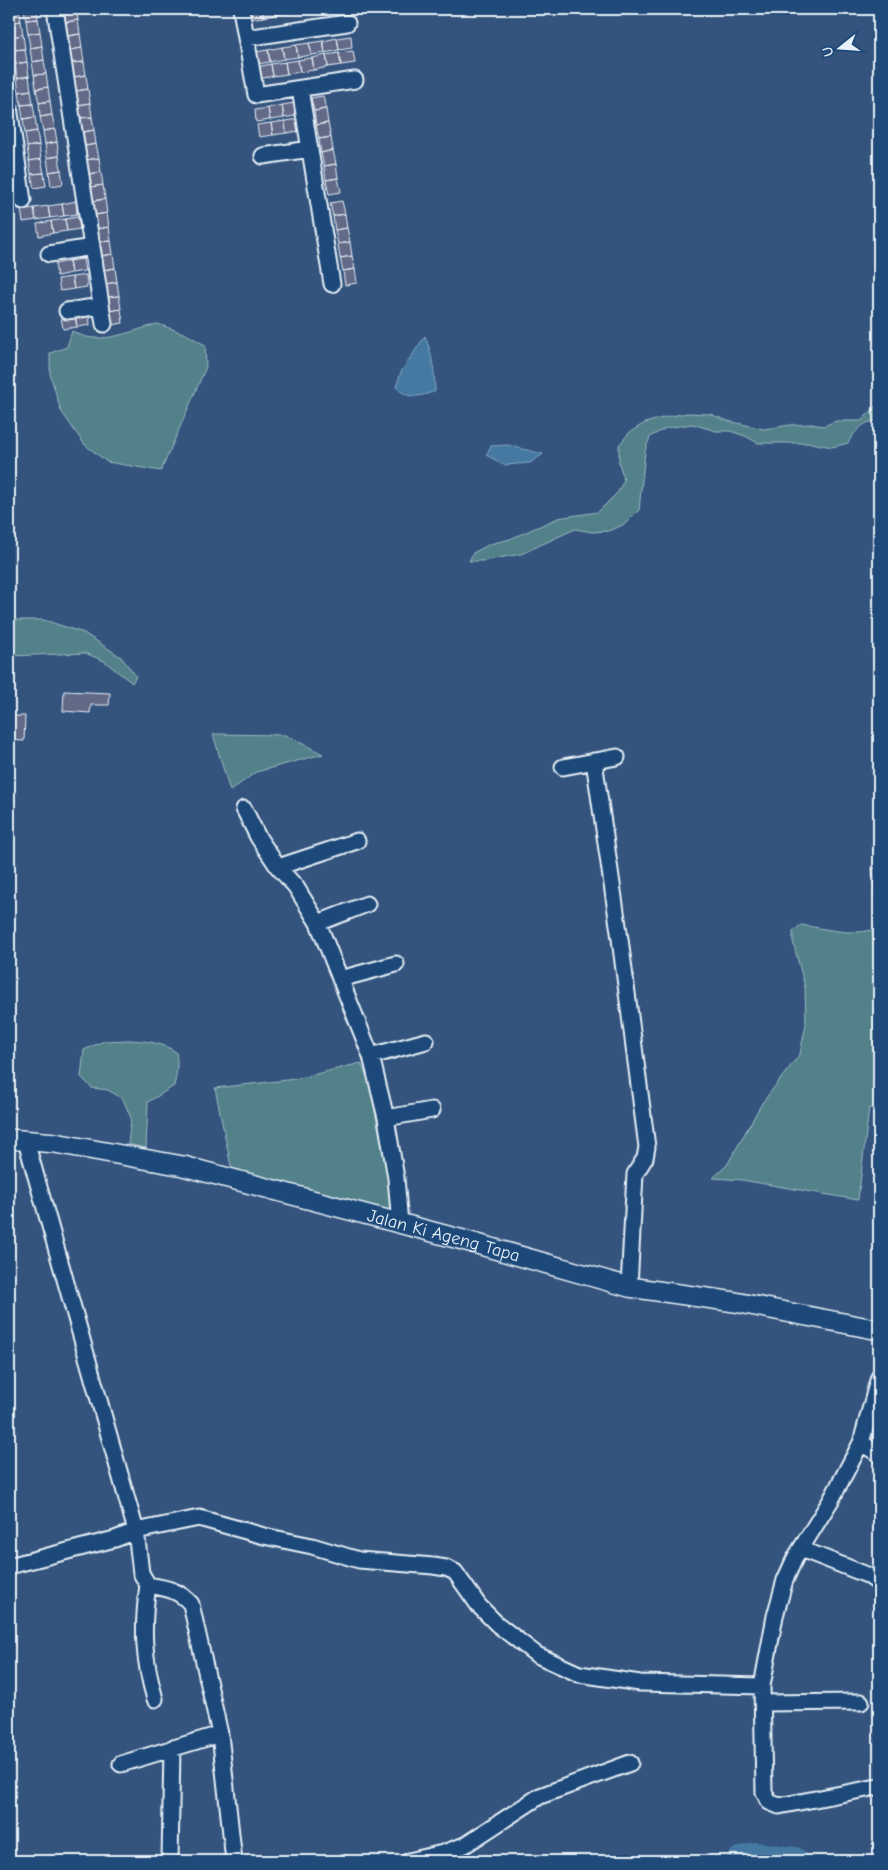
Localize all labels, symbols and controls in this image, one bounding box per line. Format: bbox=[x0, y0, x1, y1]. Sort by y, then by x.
north arrow bbox=[816, 22, 866, 72]
text: U bbox=[819, 45, 838, 59]
street label: Jalan Ki Ageng Tapa bbox=[365, 1205, 523, 1266]

